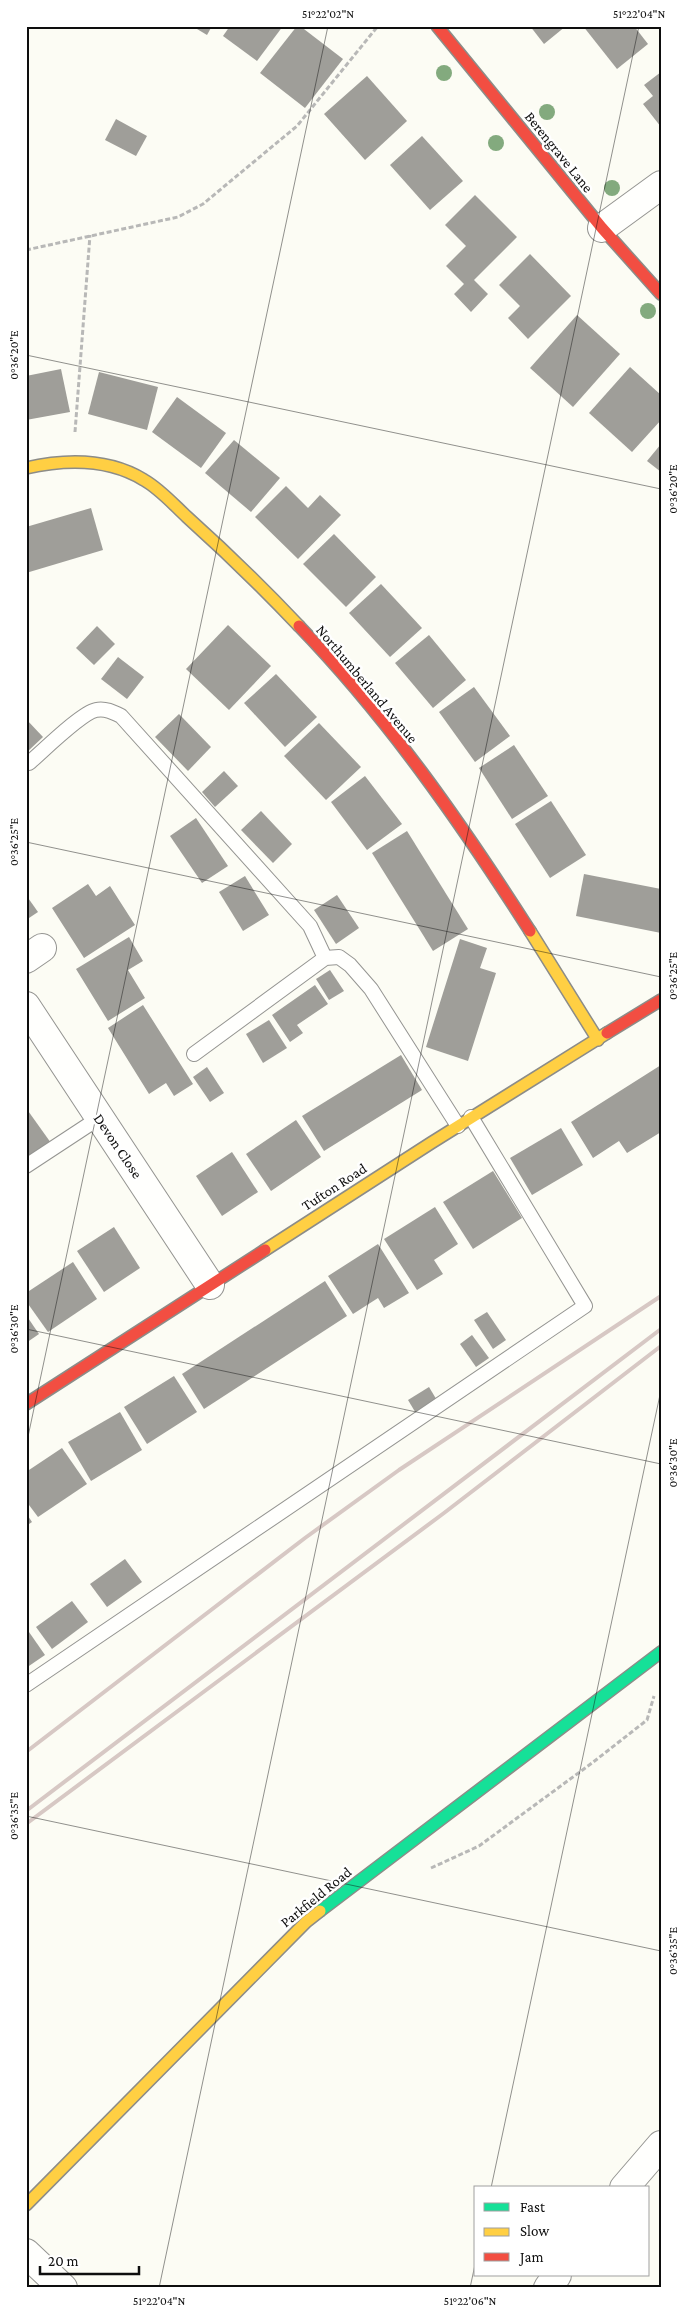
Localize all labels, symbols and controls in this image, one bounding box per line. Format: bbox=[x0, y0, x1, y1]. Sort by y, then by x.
text: 51°22'02"N bbox=[302, 7, 354, 21]
text: 51°22'04"N bbox=[613, 7, 665, 21]
street label: Berengrave Lane bbox=[521, 109, 597, 196]
text: 0°36'20"E bbox=[7, 330, 21, 380]
text: 0°36'20"E bbox=[666, 464, 680, 514]
street label: Northumberland Avenue bbox=[313, 622, 421, 746]
text: 0°36'25"E bbox=[7, 817, 21, 866]
text: 0°36'25"E bbox=[666, 951, 680, 1000]
street label: Devon Close bbox=[91, 1111, 146, 1182]
street label: Tufton Road bbox=[299, 1160, 370, 1214]
text: 0°36'30"E bbox=[7, 1304, 21, 1353]
text: 0°36'30"E bbox=[666, 1438, 680, 1487]
text: 0°36'35"E bbox=[7, 1792, 21, 1840]
street label: Parkfield Road bbox=[277, 1864, 355, 1930]
text: 0°36'35"E bbox=[666, 1927, 680, 1975]
legend bbox=[474, 2186, 650, 2276]
text: Fast bbox=[520, 2199, 546, 2215]
text: Slow bbox=[520, 2223, 550, 2239]
scale bar bbox=[40, 2244, 139, 2276]
text: Jam bbox=[518, 2249, 543, 2266]
text: 20 m bbox=[48, 2253, 79, 2269]
text: 51°22'04"N bbox=[133, 2294, 185, 2308]
text: 51°22'06"N bbox=[444, 2294, 497, 2308]

